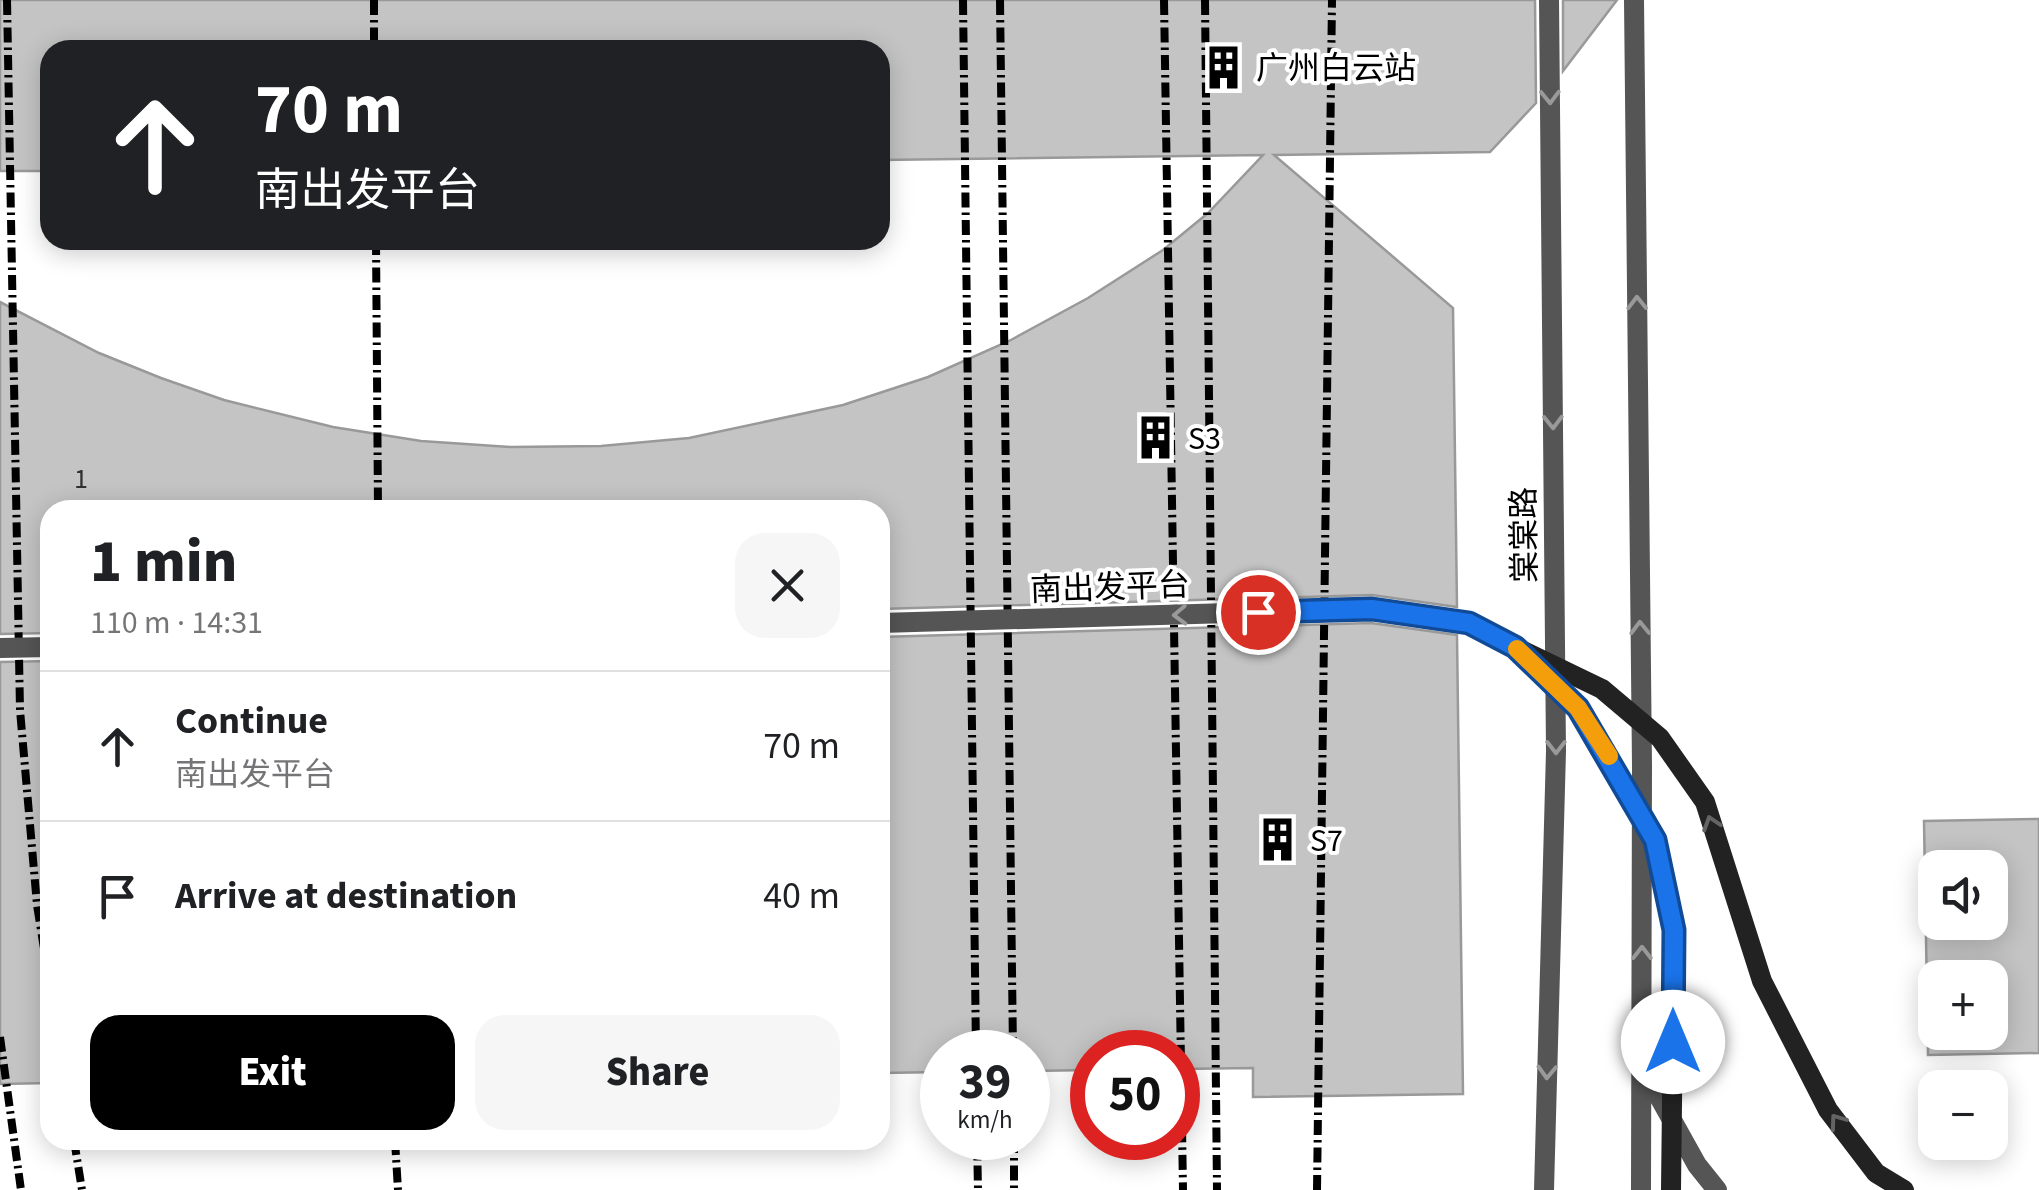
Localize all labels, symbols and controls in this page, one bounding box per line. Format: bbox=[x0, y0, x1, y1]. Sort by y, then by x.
building icon: 广州白云站 bbox=[1199, 44, 1247, 92]
place label: 广州白云站 bbox=[1256, 46, 1416, 92]
text: 70 m bbox=[255, 60, 403, 160]
icon: ahead bbox=[90, 80, 220, 210]
one-way arrow bbox=[1539, 90, 1560, 106]
text: 南出发平台 bbox=[255, 159, 480, 223]
one-way arrow bbox=[1626, 294, 1648, 310]
building icon: S3 bbox=[1131, 414, 1179, 462]
place label: S3 bbox=[1188, 416, 1221, 462]
one-way arrow bbox=[1542, 416, 1564, 431]
house number: 1 bbox=[74, 459, 88, 499]
street label: 棠棠路 bbox=[1501, 487, 1549, 583]
text: 1 min bbox=[90, 520, 237, 605]
button: close bbox=[735, 533, 840, 638]
street label: 南出发平台 bbox=[1029, 562, 1191, 614]
pin bbox=[1216, 570, 1301, 655]
icon: arrive bbox=[1231, 585, 1286, 640]
text: 110 m · 14:31 bbox=[90, 600, 263, 646]
one-way arrow bbox=[1171, 604, 1187, 625]
one-way arrow bbox=[1630, 619, 1651, 635]
text: Continue bbox=[175, 694, 328, 748]
icon: ahead bbox=[90, 719, 145, 774]
text: 70 m bbox=[763, 719, 840, 773]
one-way arrow bbox=[1545, 740, 1567, 756]
text: 南出发平台 bbox=[175, 752, 335, 798]
one-way arrow bbox=[1703, 815, 1723, 832]
building icon: S7 bbox=[1253, 816, 1301, 864]
place label: S7 bbox=[1310, 818, 1343, 864]
map controls bbox=[1918, 850, 2008, 1160]
button: sound bbox=[1918, 850, 2008, 940]
icon: arrive bbox=[90, 869, 145, 924]
text: Arrive at destination bbox=[175, 869, 517, 923]
text: 40 m bbox=[763, 869, 840, 923]
one-way arrow bbox=[1631, 944, 1653, 960]
button: + bbox=[1918, 960, 2008, 1050]
position arrow bbox=[1621, 990, 1725, 1094]
button: Exit bbox=[90, 1015, 455, 1130]
button: Share bbox=[475, 1015, 840, 1130]
speed limit sign: 50 bbox=[1070, 1030, 1200, 1160]
text: 39 bbox=[959, 1047, 1011, 1118]
one-way arrow bbox=[1537, 1065, 1558, 1081]
button: − bbox=[1918, 1070, 2008, 1160]
text: km/h bbox=[957, 1102, 1013, 1138]
one-way arrow bbox=[1832, 1114, 1849, 1132]

